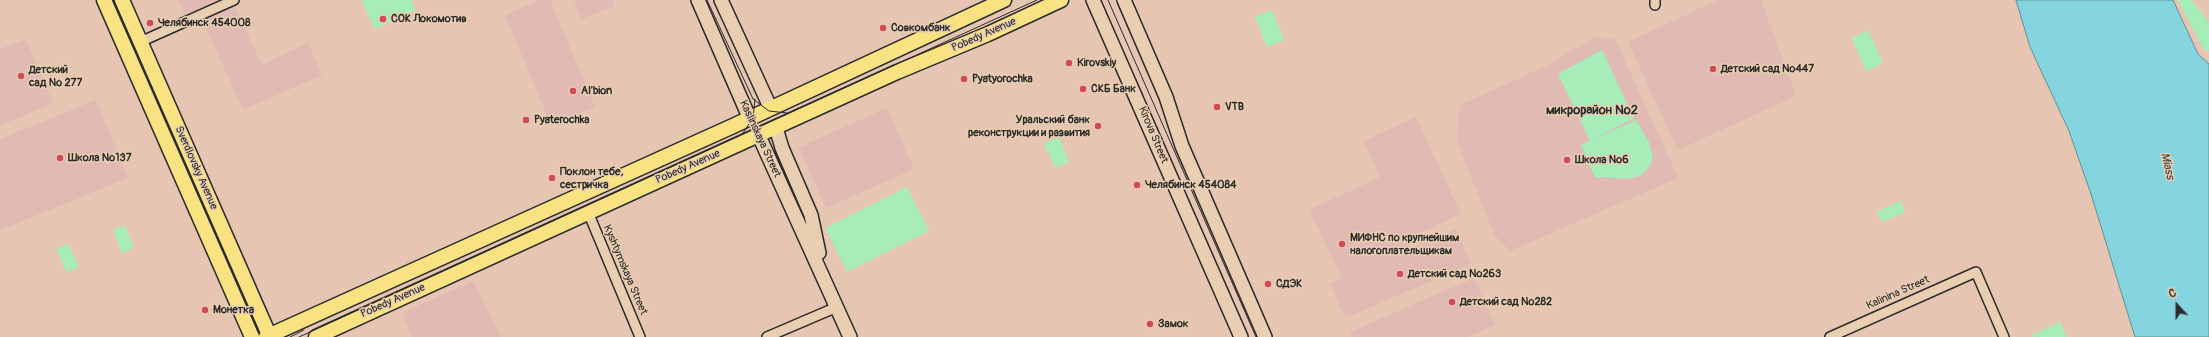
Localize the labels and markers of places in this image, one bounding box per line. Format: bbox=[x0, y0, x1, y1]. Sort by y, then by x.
place label: СОК Локомотив bbox=[391, 12, 467, 26]
marker: СОК Локомотив bbox=[378, 14, 388, 24]
place label: Челябинск 454008 bbox=[158, 16, 251, 30]
marker: Челябинск 454008 bbox=[145, 18, 155, 28]
place label: Совкомбанк bbox=[891, 21, 951, 35]
marker: Совкомбанк bbox=[878, 23, 888, 33]
place label: Kirovskiy bbox=[1077, 56, 1116, 70]
marker: Kirovskiy bbox=[1064, 58, 1074, 68]
place label: Детский сад №447 bbox=[1721, 62, 1814, 76]
place label: Детский сад № 277 bbox=[29, 63, 82, 89]
marker: Детский сад №447 bbox=[1708, 64, 1718, 74]
marker: Детский сад № 277 bbox=[16, 71, 26, 81]
place label: Pyatyorochka bbox=[972, 72, 1033, 86]
marker: Pyatyorochka bbox=[959, 74, 969, 84]
place label: СКБ Банк bbox=[1091, 82, 1136, 96]
place label: Al'bion bbox=[581, 84, 612, 98]
marker: СКБ Банк bbox=[1078, 84, 1088, 94]
marker: Al'bion bbox=[568, 86, 578, 96]
place label: VTB bbox=[1225, 100, 1244, 114]
marker: VTB bbox=[1212, 102, 1222, 112]
place label: Pyaterochka bbox=[534, 113, 589, 127]
place label: Уральский банк реконструкции и развития bbox=[968, 113, 1090, 139]
marker: Pyaterochka bbox=[521, 115, 531, 125]
marker: Уральский банк реконструкции и развития bbox=[1093, 121, 1103, 131]
place label: Школа №137 bbox=[68, 151, 131, 165]
marker: Школа №137 bbox=[55, 153, 65, 163]
place label: Школа №6 bbox=[1575, 153, 1629, 167]
marker: Школа №6 bbox=[1562, 155, 1572, 165]
place label: Поклон тебе, сестричка bbox=[560, 165, 623, 191]
marker: Поклон тебе, сестричка bbox=[547, 173, 557, 183]
place label: Челябинск 454084 bbox=[1145, 178, 1236, 192]
marker: Челябинск 454084 bbox=[1132, 180, 1142, 190]
place label: МИФНС по крупнейшим налогоплательщикам bbox=[1350, 231, 1459, 257]
marker: МИФНС по крупнейшим налогоплательщикам bbox=[1337, 239, 1347, 249]
place label: Детский сад №263 bbox=[1408, 267, 1501, 281]
marker: Детский сад №263 bbox=[1395, 269, 1405, 279]
place label: СДЭК bbox=[1276, 277, 1302, 291]
marker: СДЭК bbox=[1263, 279, 1273, 289]
place label: Детский сад №282 bbox=[1460, 295, 1552, 309]
marker: Детский сад №282 bbox=[1447, 297, 1457, 307]
place label: Монетка bbox=[213, 303, 254, 317]
marker: Монетка bbox=[200, 305, 210, 315]
place label: Замок bbox=[1158, 317, 1189, 331]
marker: Замок bbox=[1145, 319, 1155, 329]

